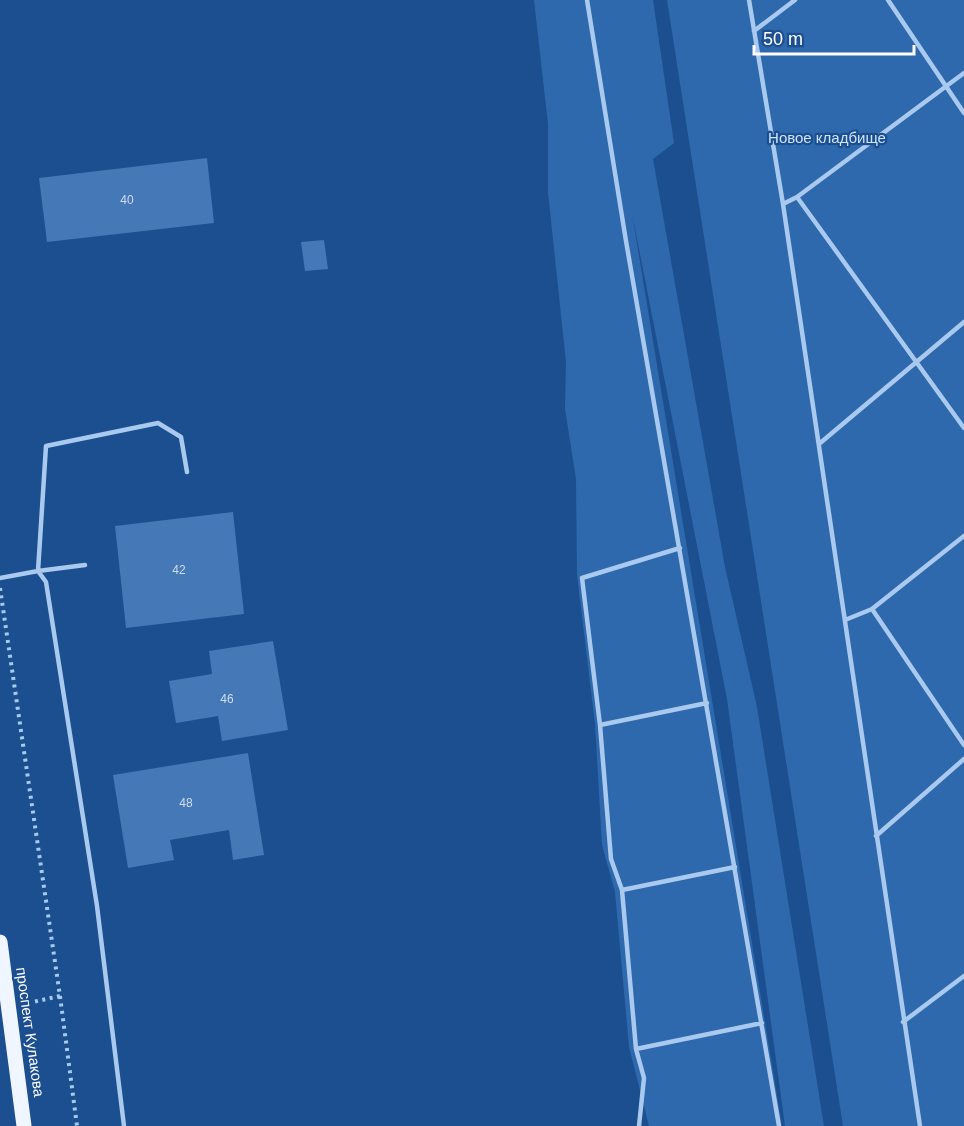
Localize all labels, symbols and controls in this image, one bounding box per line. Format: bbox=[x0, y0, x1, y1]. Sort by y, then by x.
scale bar bbox=[754, 18, 914, 56]
text: 50 m bbox=[763, 29, 803, 49]
park label: Новое кладбище bbox=[768, 129, 886, 146]
house number: 40 bbox=[120, 193, 134, 207]
house number: 42 bbox=[172, 563, 186, 577]
house number: 46 bbox=[220, 692, 234, 706]
house number: 48 bbox=[179, 796, 193, 810]
street label: проспект Кулакова bbox=[13, 966, 48, 1099]

